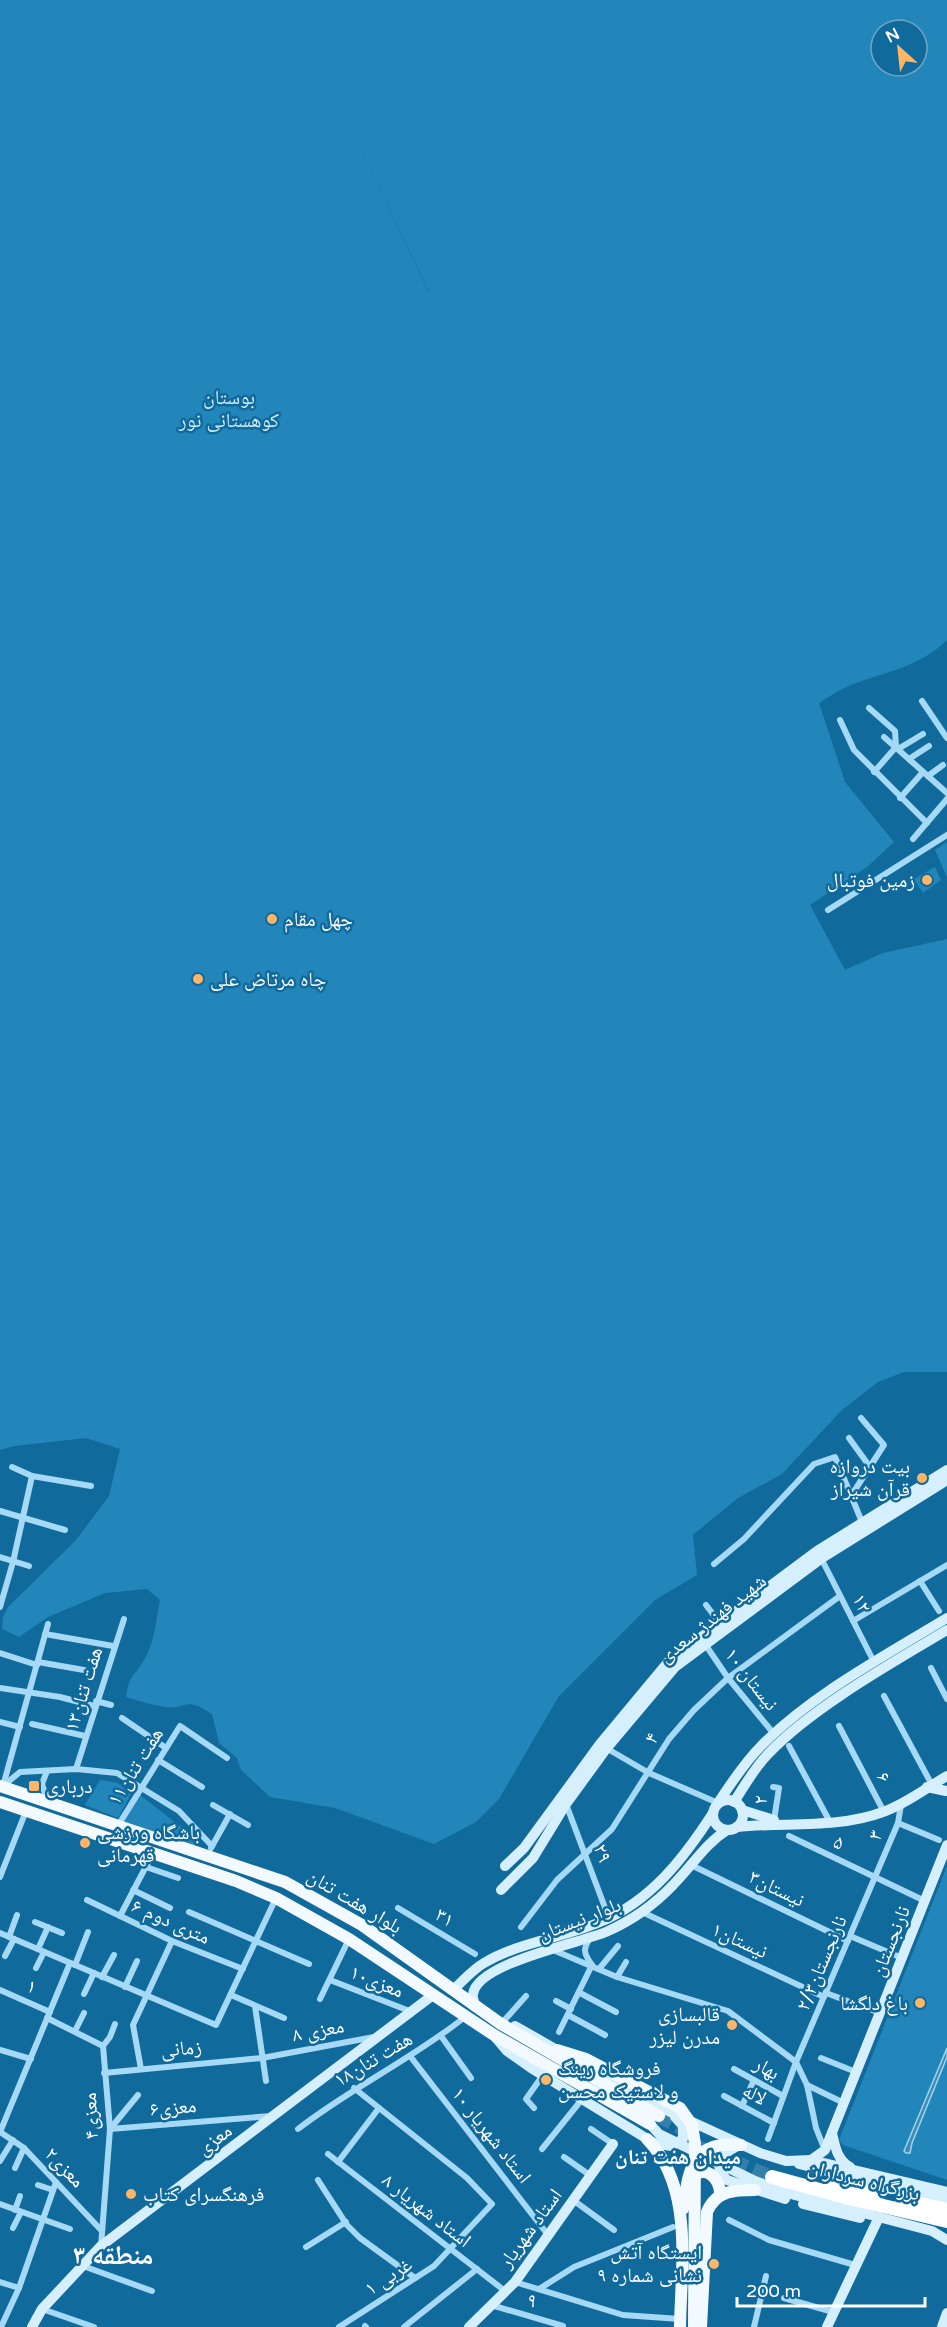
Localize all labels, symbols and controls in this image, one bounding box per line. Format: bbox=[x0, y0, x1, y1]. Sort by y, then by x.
north arrow bbox=[869, 18, 929, 78]
text: N bbox=[882, 24, 903, 47]
park label: بوستان کوهستانی نور bbox=[178, 386, 279, 433]
place label: زمین فوتبال bbox=[827, 869, 915, 893]
marker: زمین فوتبال bbox=[920, 873, 934, 887]
place label: چهل مقام bbox=[284, 908, 353, 933]
marker: چهل مقام bbox=[265, 912, 279, 926]
place label: چاه مرتاض علی bbox=[210, 968, 326, 992]
marker: چاه مرتاض علی bbox=[191, 972, 205, 986]
place label: بیت دروازه قرآن شیراز bbox=[830, 1455, 910, 1502]
marker: بیت دروازه قرآن شیراز bbox=[915, 1471, 929, 1485]
street label: شهید فهندژ سعدی bbox=[654, 1569, 771, 1668]
street label: ۱۲ bbox=[846, 1590, 876, 1617]
street label: نیستان ۱۰ bbox=[719, 1643, 783, 1716]
street label: ۱۳هفت تنان bbox=[60, 1644, 108, 1734]
street label: هفت تنان۱۱ bbox=[103, 1723, 169, 1810]
street label: ۴ bbox=[639, 1728, 664, 1749]
street label: ۶ bbox=[870, 1768, 896, 1787]
place label: درباری bbox=[46, 1775, 93, 1799]
marker: درباری bbox=[27, 1779, 41, 1793]
street label: ۲ bbox=[749, 1794, 773, 1806]
place label: باشگاه ورزشی قهرمانی bbox=[97, 1821, 200, 1868]
street label: ۳ bbox=[863, 1827, 889, 1844]
street label: ۵ bbox=[829, 1830, 848, 1856]
marker: باشگاه ورزشی قهرمانی bbox=[78, 1836, 92, 1850]
street label: ۲۹ bbox=[588, 1841, 616, 1866]
street label: بلوار هفت تنان bbox=[303, 1864, 406, 1940]
street label: ۳نیستان bbox=[745, 1865, 808, 1913]
street label: بلوار نیستان bbox=[534, 1893, 624, 1947]
street label: ۶ متری دوم bbox=[127, 1894, 214, 1951]
street label: نارنجستان bbox=[866, 1902, 916, 1980]
street label: ۳۱ bbox=[431, 1903, 458, 1933]
street label: ۲/۳نارنجستان bbox=[791, 1912, 853, 2015]
street label: ۱نیستان bbox=[708, 1918, 771, 1964]
street label: ۱۰معزی bbox=[346, 1960, 407, 2004]
street label: ۱ bbox=[23, 1974, 41, 2000]
place label: باغ دلگشا bbox=[840, 1992, 908, 2016]
marker: باغ دلگشا bbox=[913, 1996, 927, 2010]
place label: قالبسازی مدرن لیزر bbox=[649, 2003, 720, 2050]
street label: معزی ۸ bbox=[290, 2014, 346, 2048]
marker: قالبسازی مدرن لیزر bbox=[725, 2018, 739, 2032]
street label: هفت تنان۱۸ bbox=[330, 2027, 417, 2093]
street label: زمانی bbox=[160, 2035, 203, 2063]
street label: بهار bbox=[748, 2052, 784, 2086]
place label: فروشگاه رینگ و لاستیک محسن bbox=[558, 2057, 679, 2104]
marker: فروشگاه رینگ و لاستیک محسن bbox=[539, 2073, 553, 2087]
street label: لاله ‍ bbox=[738, 2079, 775, 2113]
street label: استاد شهریار ۱۰ bbox=[446, 2083, 536, 2188]
street label: ۴معزی bbox=[78, 2092, 104, 2140]
street label: ۶معزی bbox=[149, 2094, 197, 2122]
street label: معزی bbox=[192, 2119, 237, 2161]
street label: ۲معزی bbox=[39, 2143, 89, 2193]
district label: میدان هفت تنان bbox=[615, 2145, 741, 2170]
street label: بزرگراه سرداران bbox=[805, 2156, 922, 2206]
street label: استاد شهریار ۸ bbox=[377, 2169, 476, 2253]
place label: فرهنگسرای کتاب bbox=[143, 2183, 264, 2207]
street label: استاد شهریار bbox=[493, 2184, 568, 2274]
marker: فرهنگسرای کتاب bbox=[124, 2187, 138, 2201]
district label: منطقه ۳ bbox=[73, 2240, 153, 2271]
place label: ایستگاه آتش نشانی شماره ۹ bbox=[597, 2241, 702, 2288]
street label: ۱ غربی bbox=[360, 2253, 417, 2301]
marker: ایستگاه آتش نشانی شماره ۹ bbox=[707, 2257, 721, 2271]
scale bar bbox=[737, 2270, 924, 2308]
text: 200 m bbox=[746, 2280, 801, 2302]
street label: ۹ bbox=[524, 2288, 539, 2314]

